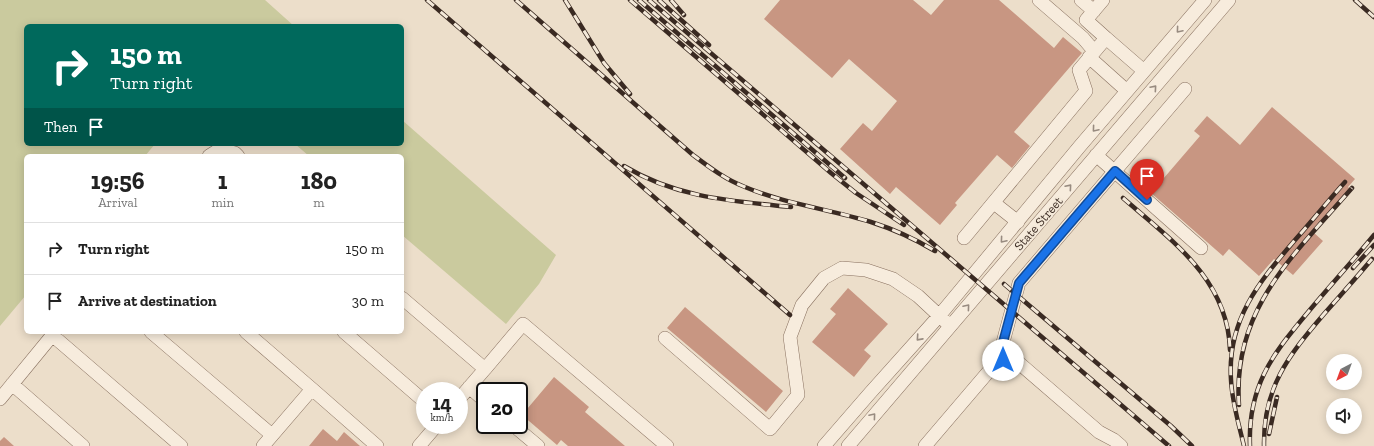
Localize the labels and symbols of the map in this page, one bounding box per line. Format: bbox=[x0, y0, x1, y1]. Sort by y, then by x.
one-way arrow bbox=[1177, 25, 1184, 32]
one-way arrow bbox=[1149, 85, 1156, 92]
one-way arrow bbox=[1092, 124, 1099, 131]
pin bbox=[1130, 159, 1164, 200]
one-way arrow bbox=[1065, 184, 1072, 191]
street label: State Street bbox=[1011, 193, 1066, 253]
one-way arrow bbox=[1001, 235, 1008, 242]
one-way arrow bbox=[962, 304, 969, 311]
one-way arrow bbox=[917, 334, 924, 341]
position arrow bbox=[982, 339, 1024, 381]
north arrow bbox=[1326, 354, 1362, 390]
speed limit sign: 20 bbox=[476, 382, 528, 434]
one-way arrow bbox=[869, 414, 876, 421]

